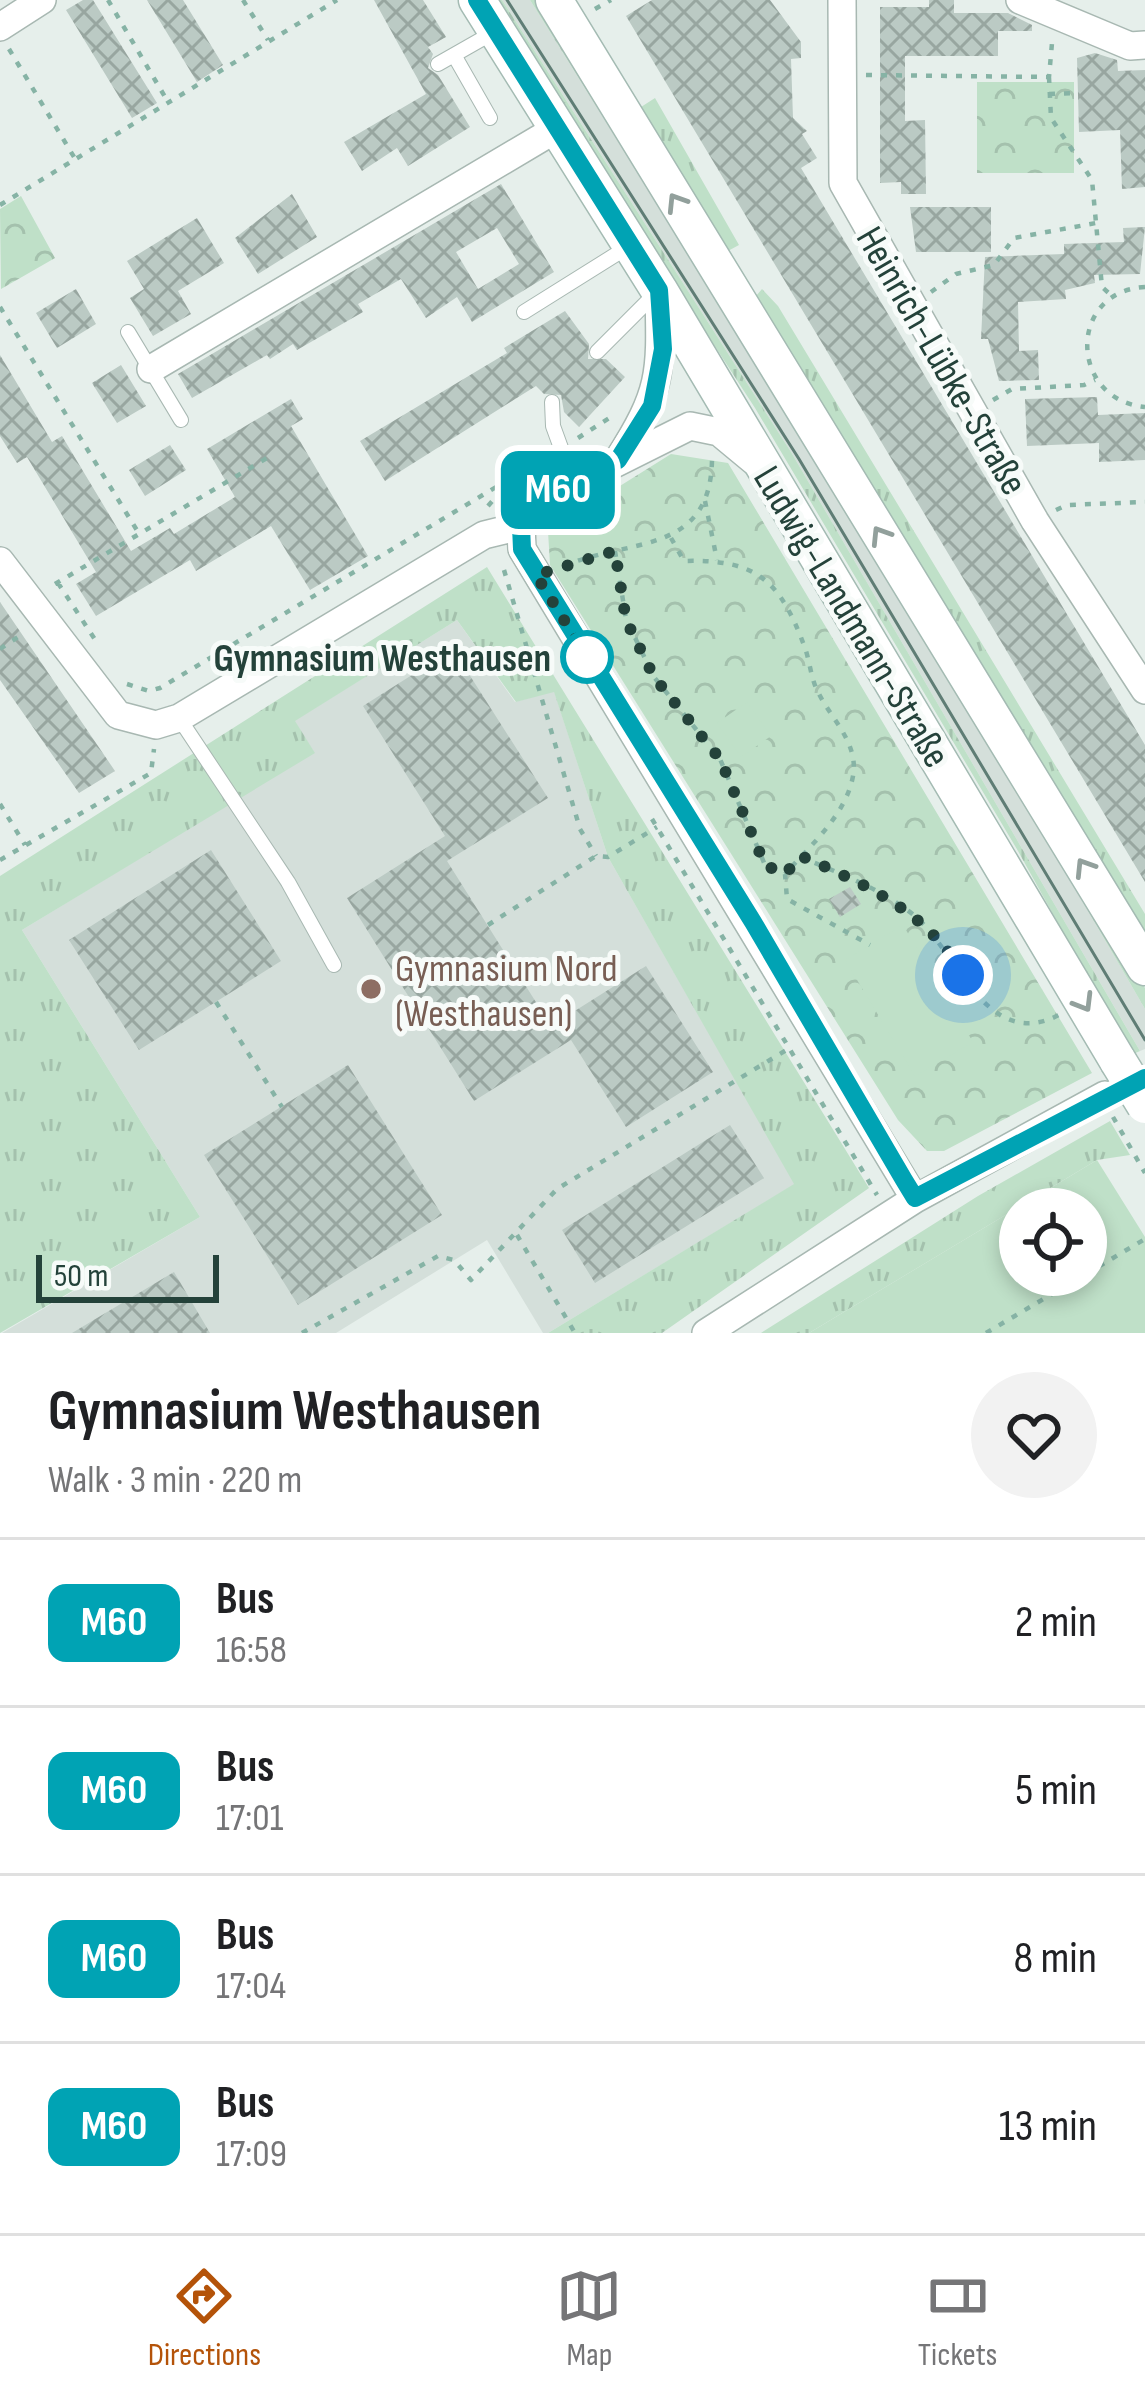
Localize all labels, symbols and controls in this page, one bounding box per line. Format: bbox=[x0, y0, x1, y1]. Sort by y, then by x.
one-way arrow bbox=[668, 193, 690, 215]
street label: Heinrich-Lübke-Straße bbox=[845, 219, 1037, 504]
line badge: M60 bbox=[489, 451, 627, 529]
street label: Ludwig-Landmann-Straße bbox=[742, 458, 959, 776]
text: M60 bbox=[525, 464, 591, 515]
one-way arrow bbox=[872, 526, 894, 548]
marker: Gymnasium Westhausen bbox=[562, 632, 612, 682]
place label: Gymnasium Westhausen bbox=[213, 636, 551, 683]
one-way arrow bbox=[1076, 858, 1098, 880]
your location bbox=[933, 945, 993, 1005]
place label: Gymnasium Nord (Westhausen) bbox=[395, 946, 617, 1038]
marker: Gymnasium Nord (Westhausen) bbox=[358, 976, 384, 1002]
one-way arrow bbox=[1070, 990, 1093, 1012]
map controls bbox=[999, 1188, 1107, 1296]
button: locate bbox=[999, 1188, 1107, 1296]
scale bar bbox=[36, 1249, 219, 1302]
text: 50 m bbox=[54, 1256, 108, 1296]
button: heart bbox=[971, 1372, 1097, 1498]
text: Gymnasium Westhausen bbox=[48, 1378, 541, 1446]
text: Walk · 3 min · 220 m bbox=[48, 1457, 302, 1504]
text: Bus bbox=[216, 1572, 274, 1627]
text: 2 min bbox=[1015, 1595, 1097, 1650]
text: M60 bbox=[81, 1597, 147, 1648]
text: 16:58 bbox=[216, 1627, 287, 1674]
text: Bus bbox=[216, 1740, 274, 1795]
text: 5 min bbox=[1015, 1763, 1097, 1818]
text: M60 bbox=[81, 1765, 147, 1816]
text: 17:01 bbox=[216, 1795, 283, 1842]
text: Bus bbox=[216, 1908, 274, 1963]
text: 8 min bbox=[1014, 1931, 1097, 1986]
text: M60 bbox=[81, 1933, 147, 1984]
text: 17:04 bbox=[216, 1963, 286, 2010]
text: Bus bbox=[216, 2076, 274, 2131]
text: 13 min bbox=[999, 2099, 1097, 2154]
text: M60 bbox=[81, 2101, 147, 2152]
text: 17:09 bbox=[216, 2131, 287, 2178]
tab: Directions bbox=[148, 2263, 261, 2375]
tab: Map bbox=[556, 2263, 622, 2375]
tab: Tickets bbox=[918, 2263, 997, 2375]

